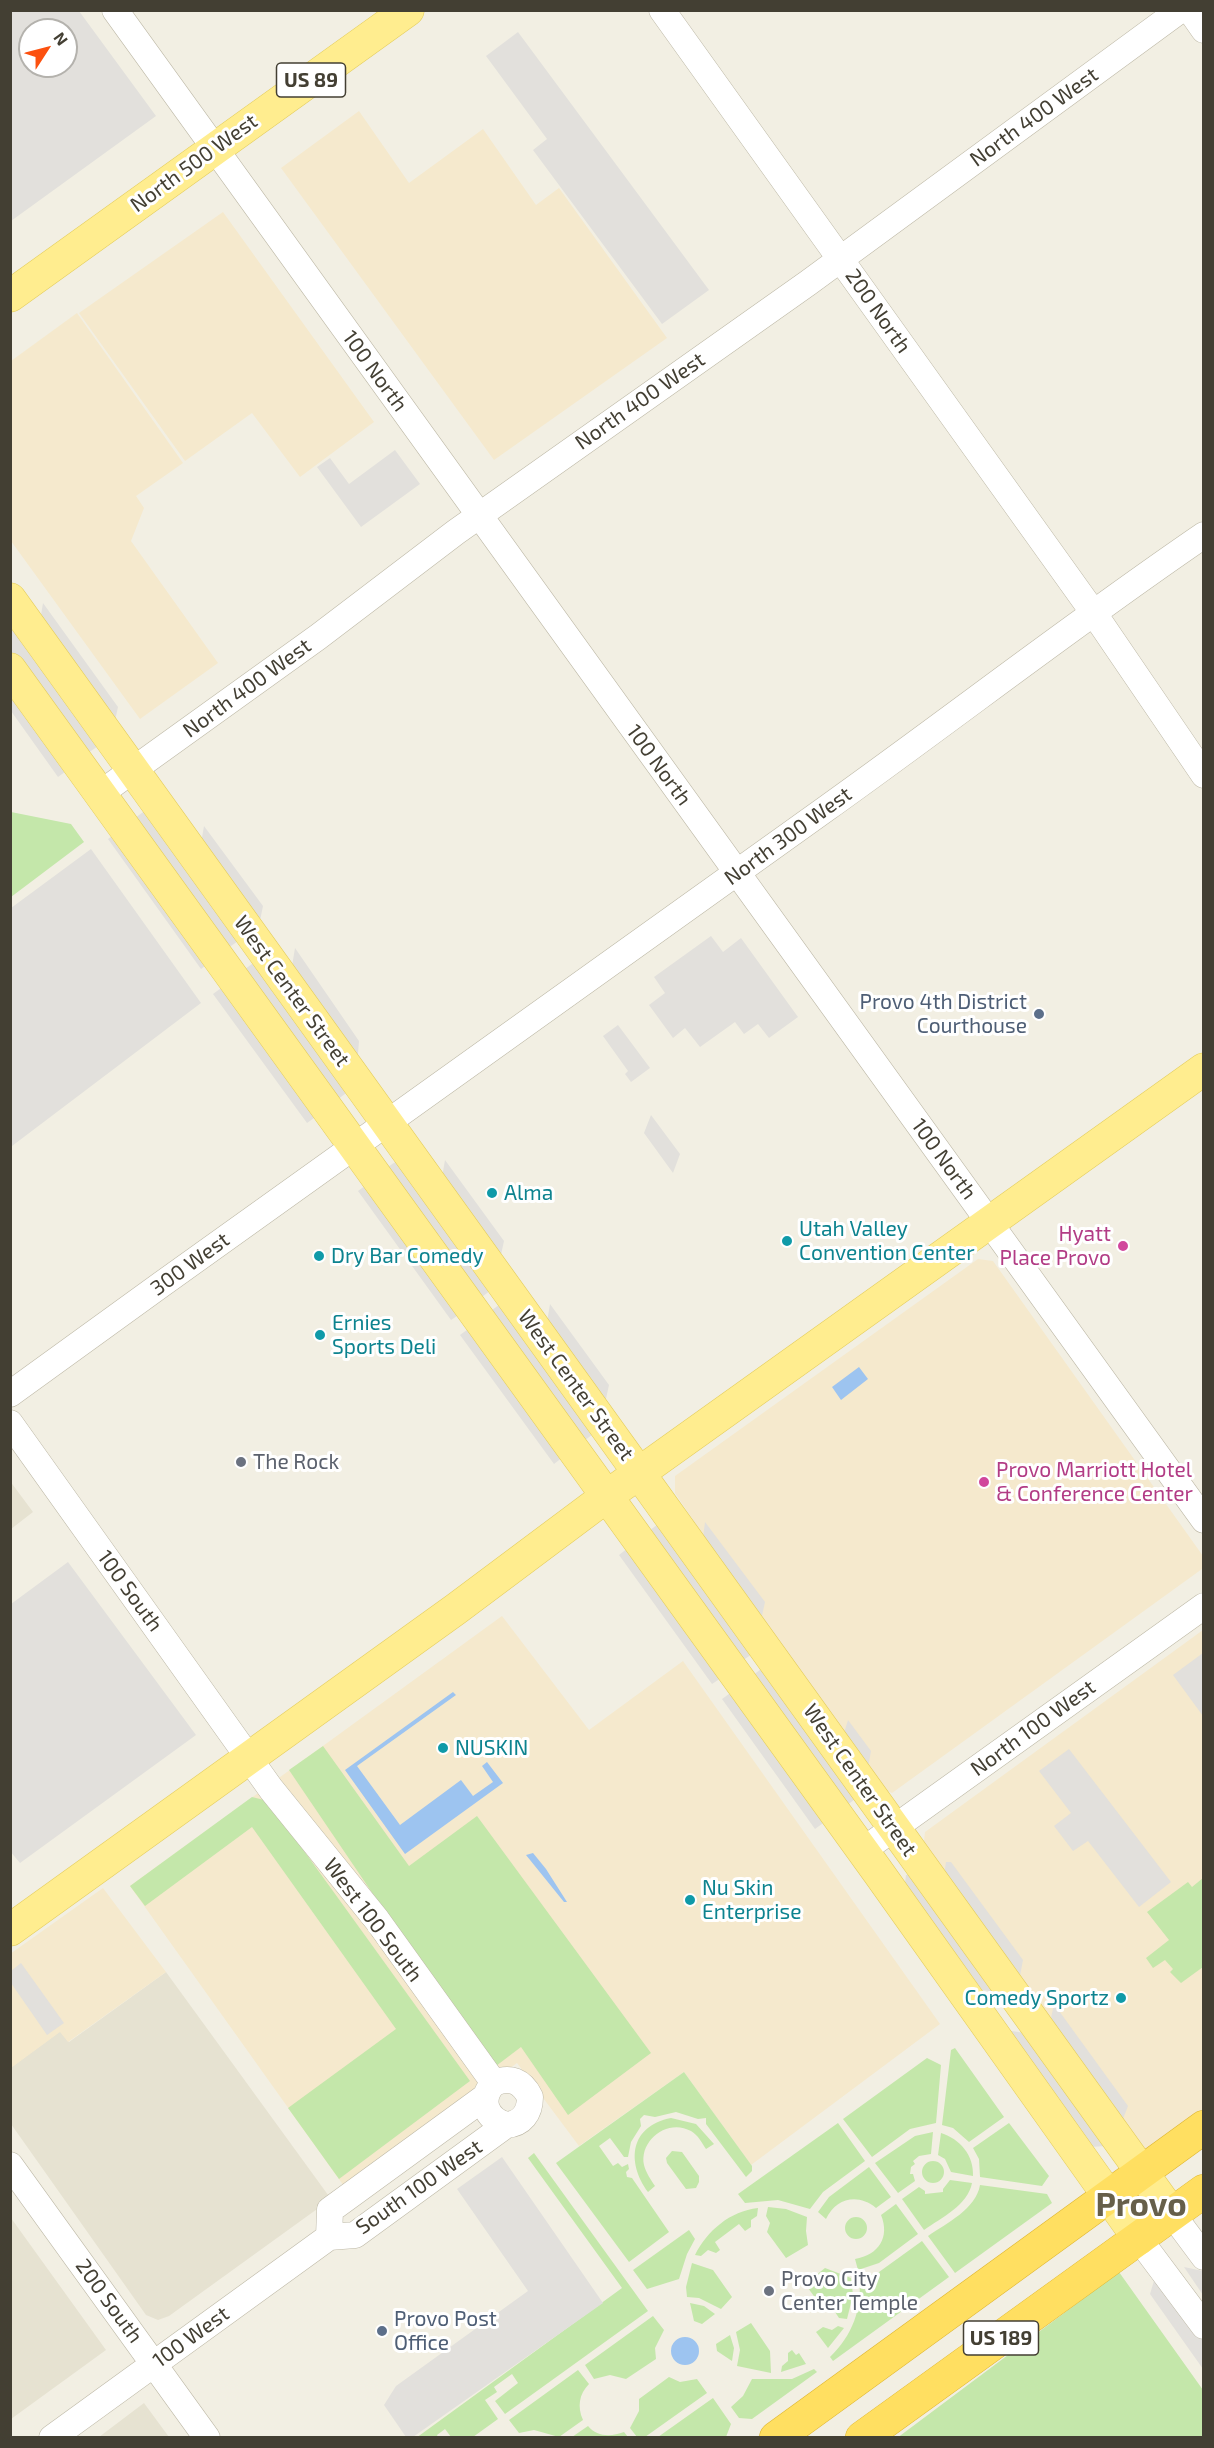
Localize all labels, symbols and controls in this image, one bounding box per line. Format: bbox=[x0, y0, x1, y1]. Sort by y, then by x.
north arrow bbox=[18, 18, 78, 78]
text: N bbox=[50, 28, 72, 49]
street label: North 400 West bbox=[965, 62, 1103, 172]
road number: US 89 bbox=[276, 63, 346, 97]
street label: North 500 West bbox=[126, 108, 262, 218]
street label: 200 North bbox=[840, 264, 916, 358]
street label: 100 North bbox=[337, 326, 413, 416]
street label: North 400 West bbox=[570, 347, 710, 455]
street label: North 400 West bbox=[178, 633, 316, 743]
street label: 100 North bbox=[621, 720, 697, 810]
street label: North 300 West bbox=[719, 781, 857, 891]
street label: West Center Street bbox=[229, 911, 355, 1071]
place label: Provo 4th District Courthouse bbox=[860, 989, 1027, 1039]
marker: Provo 4th District Courthouse bbox=[1032, 1007, 1046, 1021]
street label: 100 North bbox=[906, 1114, 982, 1204]
place label: Alma bbox=[504, 1180, 553, 1206]
marker: Alma bbox=[485, 1186, 499, 1200]
place label: Utah Valley Convention Center bbox=[799, 1216, 975, 1266]
place label: Hyatt Place Provo bbox=[1000, 1221, 1111, 1271]
street label: 300 West bbox=[146, 1227, 234, 1301]
marker: Utah Valley Convention Center bbox=[780, 1234, 794, 1248]
marker: Hyatt Place Provo bbox=[1116, 1239, 1130, 1253]
place label: Dry Bar Comedy bbox=[331, 1243, 484, 1269]
marker: Dry Bar Comedy bbox=[312, 1249, 326, 1263]
street label: West Center Street bbox=[513, 1305, 639, 1465]
place label: Ernies Sports Deli bbox=[332, 1310, 436, 1360]
marker: Ernies Sports Deli bbox=[313, 1328, 327, 1342]
place label: The Rock bbox=[253, 1449, 339, 1475]
marker: The Rock bbox=[234, 1455, 248, 1469]
place label: Provo Marriott Hotel & Conference Center bbox=[996, 1457, 1193, 1507]
marker: Provo Marriott Hotel & Conference Center bbox=[977, 1475, 991, 1489]
street label: 100 South bbox=[92, 1545, 168, 1637]
street label: North 100 West bbox=[966, 1674, 1100, 1782]
street label: West Center Street bbox=[798, 1699, 922, 1861]
place label: NUSKIN bbox=[455, 1735, 528, 1761]
marker: NUSKIN bbox=[436, 1741, 450, 1755]
street label: West 100 South bbox=[318, 1853, 428, 1987]
place label: Nu Skin Enterprise bbox=[702, 1875, 801, 1925]
marker: Nu Skin Enterprise bbox=[683, 1893, 697, 1907]
place label: Comedy Sportz bbox=[965, 1985, 1109, 2011]
marker: Comedy Sportz bbox=[1114, 1991, 1128, 2005]
street label: South 100 West bbox=[351, 2134, 487, 2240]
district label: Provo bbox=[1095, 2185, 1187, 2225]
street label: 200 South bbox=[70, 2254, 148, 2348]
place label: Provo City Center Temple bbox=[781, 2266, 918, 2316]
marker: Provo City Center Temple bbox=[762, 2284, 776, 2298]
street label: 100 West bbox=[148, 2301, 234, 2373]
place label: Provo Post Office bbox=[394, 2306, 497, 2356]
road number: US 189 bbox=[964, 2321, 1038, 2355]
marker: Provo Post Office bbox=[375, 2324, 389, 2338]

